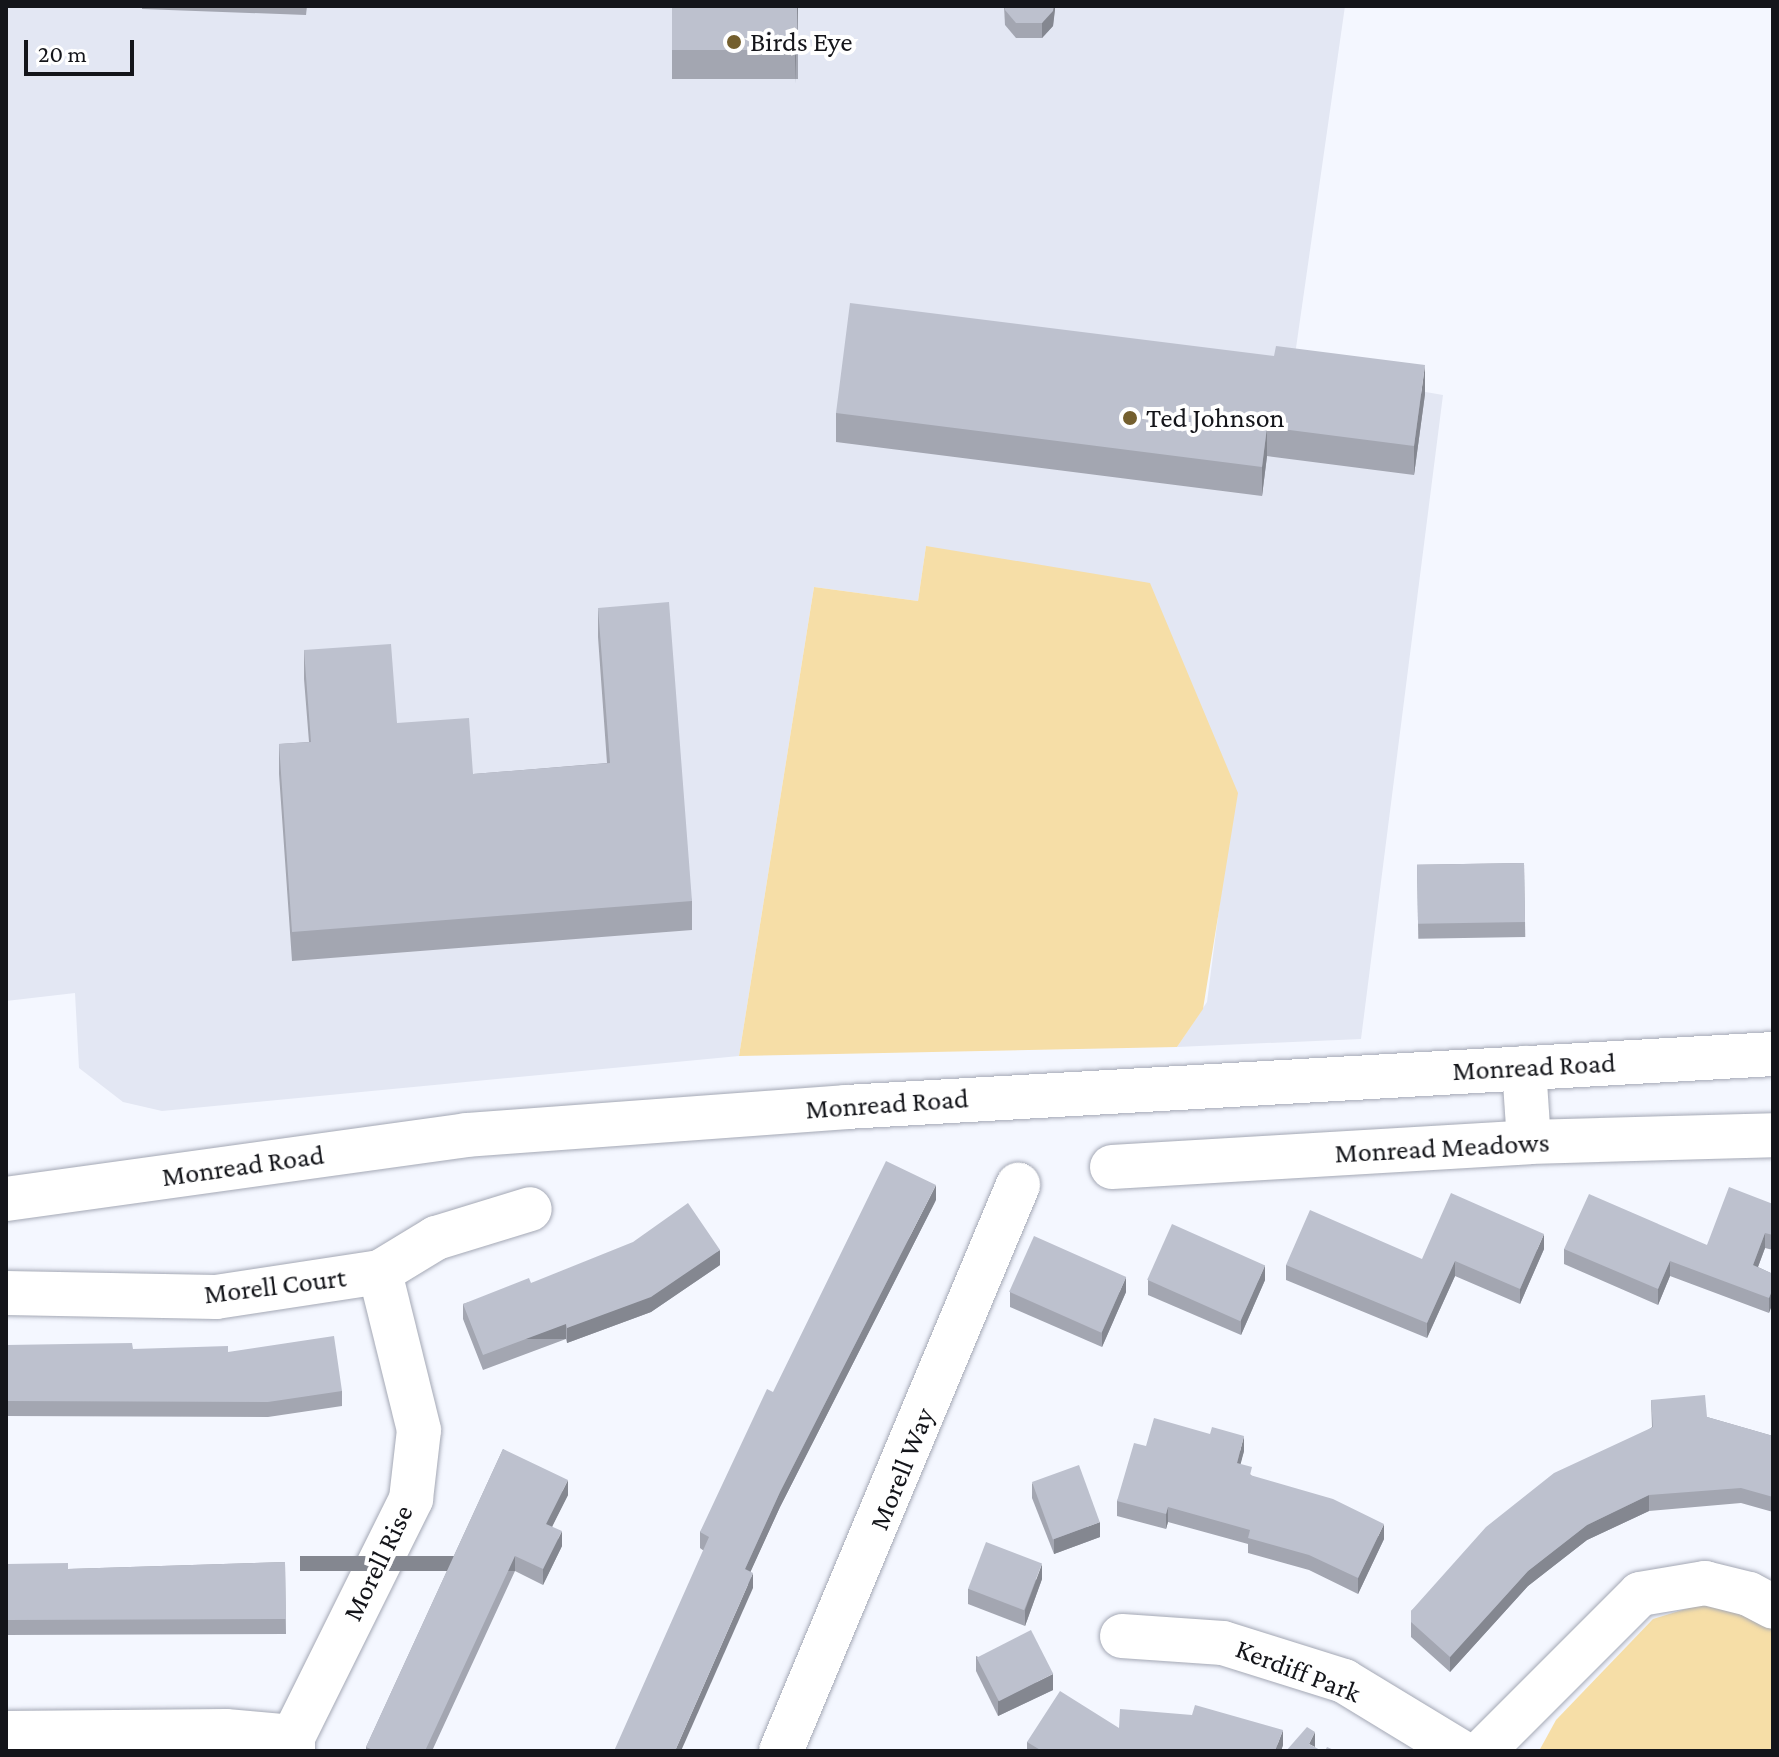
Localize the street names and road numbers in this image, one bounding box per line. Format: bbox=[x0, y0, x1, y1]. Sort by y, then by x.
street label: Monread Road bbox=[1451, 1046, 1617, 1088]
street label: Monread Road bbox=[804, 1082, 970, 1126]
street label: Monread Meadows bbox=[1334, 1126, 1550, 1170]
street label: Monread Road bbox=[160, 1138, 326, 1194]
street label: Morell Court bbox=[202, 1261, 348, 1311]
street label: Morell Way bbox=[862, 1403, 942, 1535]
street label: Morell Rise bbox=[336, 1500, 420, 1626]
street label: Kerdiff Park bbox=[1231, 1632, 1365, 1710]

